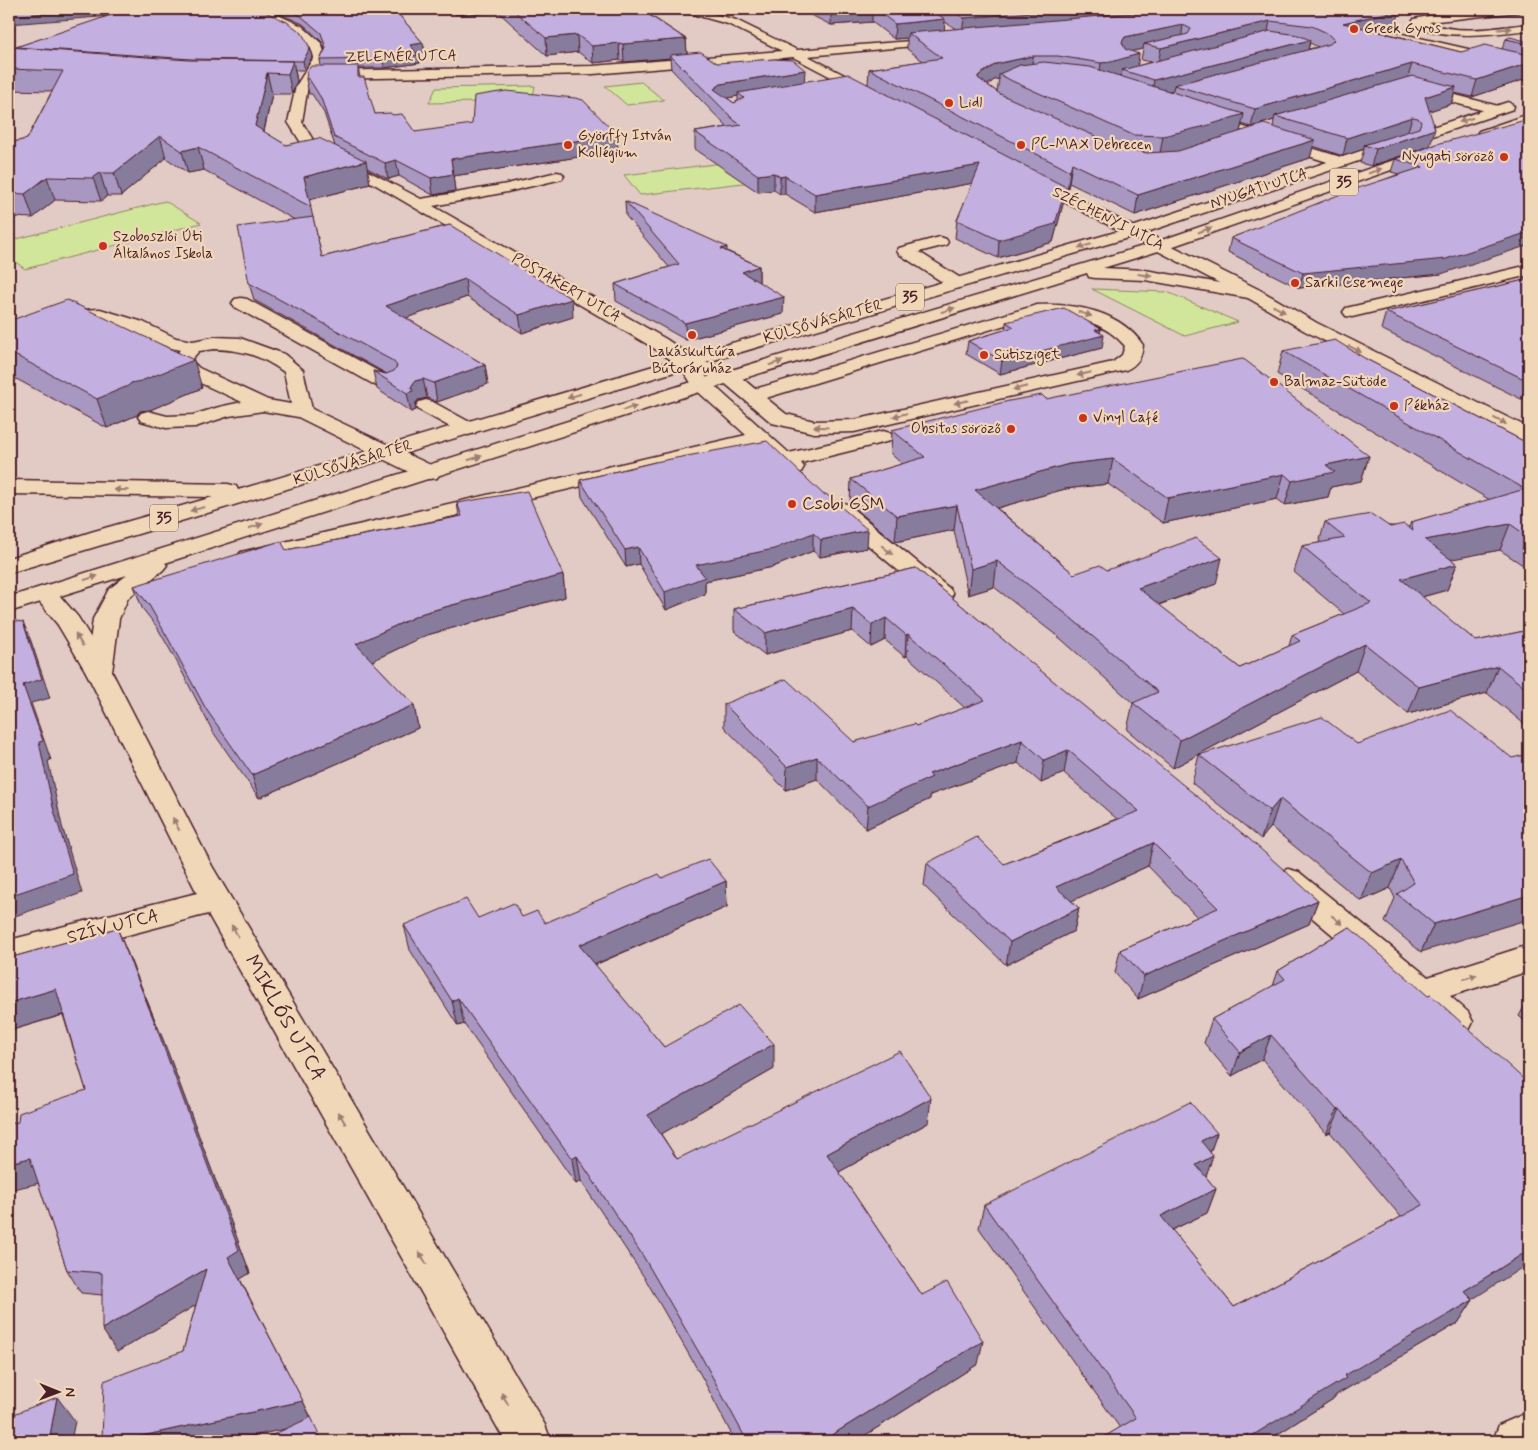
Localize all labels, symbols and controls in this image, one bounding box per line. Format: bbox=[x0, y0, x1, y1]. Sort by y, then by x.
place label: Greek Gyros bbox=[1364, 19, 1441, 39]
marker: Greek Gyros bbox=[1348, 23, 1360, 35]
one-way arrow bbox=[1498, 25, 1514, 33]
street label: ZELEMÉR UTCA bbox=[345, 45, 457, 68]
place label: Lidl bbox=[959, 93, 982, 113]
marker: Lidl bbox=[943, 97, 955, 109]
one-way arrow bbox=[1459, 117, 1474, 125]
place label: Györffy István Kollégium bbox=[578, 126, 672, 163]
place label: PC-MAX Debrecen bbox=[1031, 135, 1152, 155]
marker: Györffy István Kollégium bbox=[562, 139, 574, 151]
marker: PC-MAX Debrecen bbox=[1015, 139, 1027, 151]
place label: Nyugati söröző bbox=[1402, 147, 1494, 168]
marker: Nyugati söröző bbox=[1498, 151, 1510, 163]
street label: NYUGATI UTCA bbox=[1208, 164, 1310, 214]
one-way arrow bbox=[1368, 167, 1383, 175]
road number: 35 bbox=[1330, 168, 1358, 196]
street label: SZÉCHENYI UTCA bbox=[1049, 181, 1168, 256]
one-way arrow bbox=[1198, 226, 1213, 234]
place label: Szoboszlói Úti Általános Iskola bbox=[113, 227, 213, 264]
marker: Szoboszlói Úti Általános Iskola bbox=[97, 240, 109, 252]
one-way arrow bbox=[1077, 242, 1092, 250]
street label: POSTAKERT UTCA bbox=[508, 249, 624, 327]
one-way arrow bbox=[1137, 272, 1153, 280]
place label: Sarki Csemege bbox=[1305, 273, 1404, 293]
marker: Sarki Csemege bbox=[1289, 277, 1301, 289]
road number: 35 bbox=[896, 284, 924, 310]
street label: KÜLSŐVÁSÁRTÉR bbox=[761, 294, 885, 349]
one-way arrow bbox=[1272, 305, 1287, 313]
one-way arrow bbox=[941, 306, 956, 313]
one-way arrow bbox=[1077, 311, 1092, 319]
marker: Lakáskultúra Bútoráruház bbox=[686, 329, 698, 341]
place label: Lakáskultúra Bútoráruház bbox=[649, 342, 736, 379]
place label: Sütisziget bbox=[994, 345, 1060, 366]
one-way arrow bbox=[1348, 345, 1362, 353]
marker: Sütisziget bbox=[978, 349, 990, 361]
one-way arrow bbox=[769, 358, 784, 366]
one-way arrow bbox=[1077, 370, 1092, 378]
place label: Balmaz-Sütöde bbox=[1284, 372, 1387, 392]
marker: Balmaz-Sütöde bbox=[1268, 376, 1280, 388]
one-way arrow bbox=[1012, 384, 1028, 392]
one-way arrow bbox=[566, 393, 581, 401]
place label: Pékház bbox=[1404, 396, 1450, 416]
one-way arrow bbox=[953, 398, 968, 406]
marker: Pékház bbox=[1388, 400, 1400, 412]
one-way arrow bbox=[623, 404, 638, 412]
place label: Vinyl Café bbox=[1093, 408, 1158, 428]
one-way arrow bbox=[892, 411, 907, 419]
marker: Vinyl Café bbox=[1077, 412, 1089, 424]
one-way arrow bbox=[1493, 417, 1507, 425]
place label: Obsitos söröző bbox=[911, 419, 1001, 439]
one-way arrow bbox=[812, 422, 828, 430]
marker: Obsitos söröző bbox=[1005, 423, 1017, 435]
street label: KÜLSŐVÁSÁRTÉR bbox=[291, 434, 415, 491]
one-way arrow bbox=[468, 454, 483, 461]
one-way arrow bbox=[113, 486, 129, 494]
place label: Csobi GSM bbox=[802, 492, 885, 516]
marker: Csobi GSM bbox=[786, 498, 798, 510]
road number: 35 bbox=[150, 504, 178, 532]
one-way arrow bbox=[189, 505, 204, 513]
one-way arrow bbox=[248, 522, 263, 530]
one-way arrow bbox=[881, 544, 894, 555]
one-way arrow bbox=[83, 574, 98, 582]
one-way arrow bbox=[75, 633, 84, 646]
one-way arrow bbox=[172, 817, 180, 832]
street label: SZÍV UTCA bbox=[64, 904, 162, 950]
one-way arrow bbox=[1330, 915, 1343, 926]
one-way arrow bbox=[230, 925, 239, 938]
street label: MIKLÓS UTCA bbox=[238, 950, 332, 1086]
one-way arrow bbox=[1462, 973, 1477, 980]
one-way arrow bbox=[338, 1110, 346, 1125]
one-way arrow bbox=[419, 1252, 428, 1265]
north arrow bbox=[32, 1368, 82, 1418]
text: N bbox=[61, 1387, 79, 1397]
one-way arrow bbox=[500, 1392, 509, 1406]

